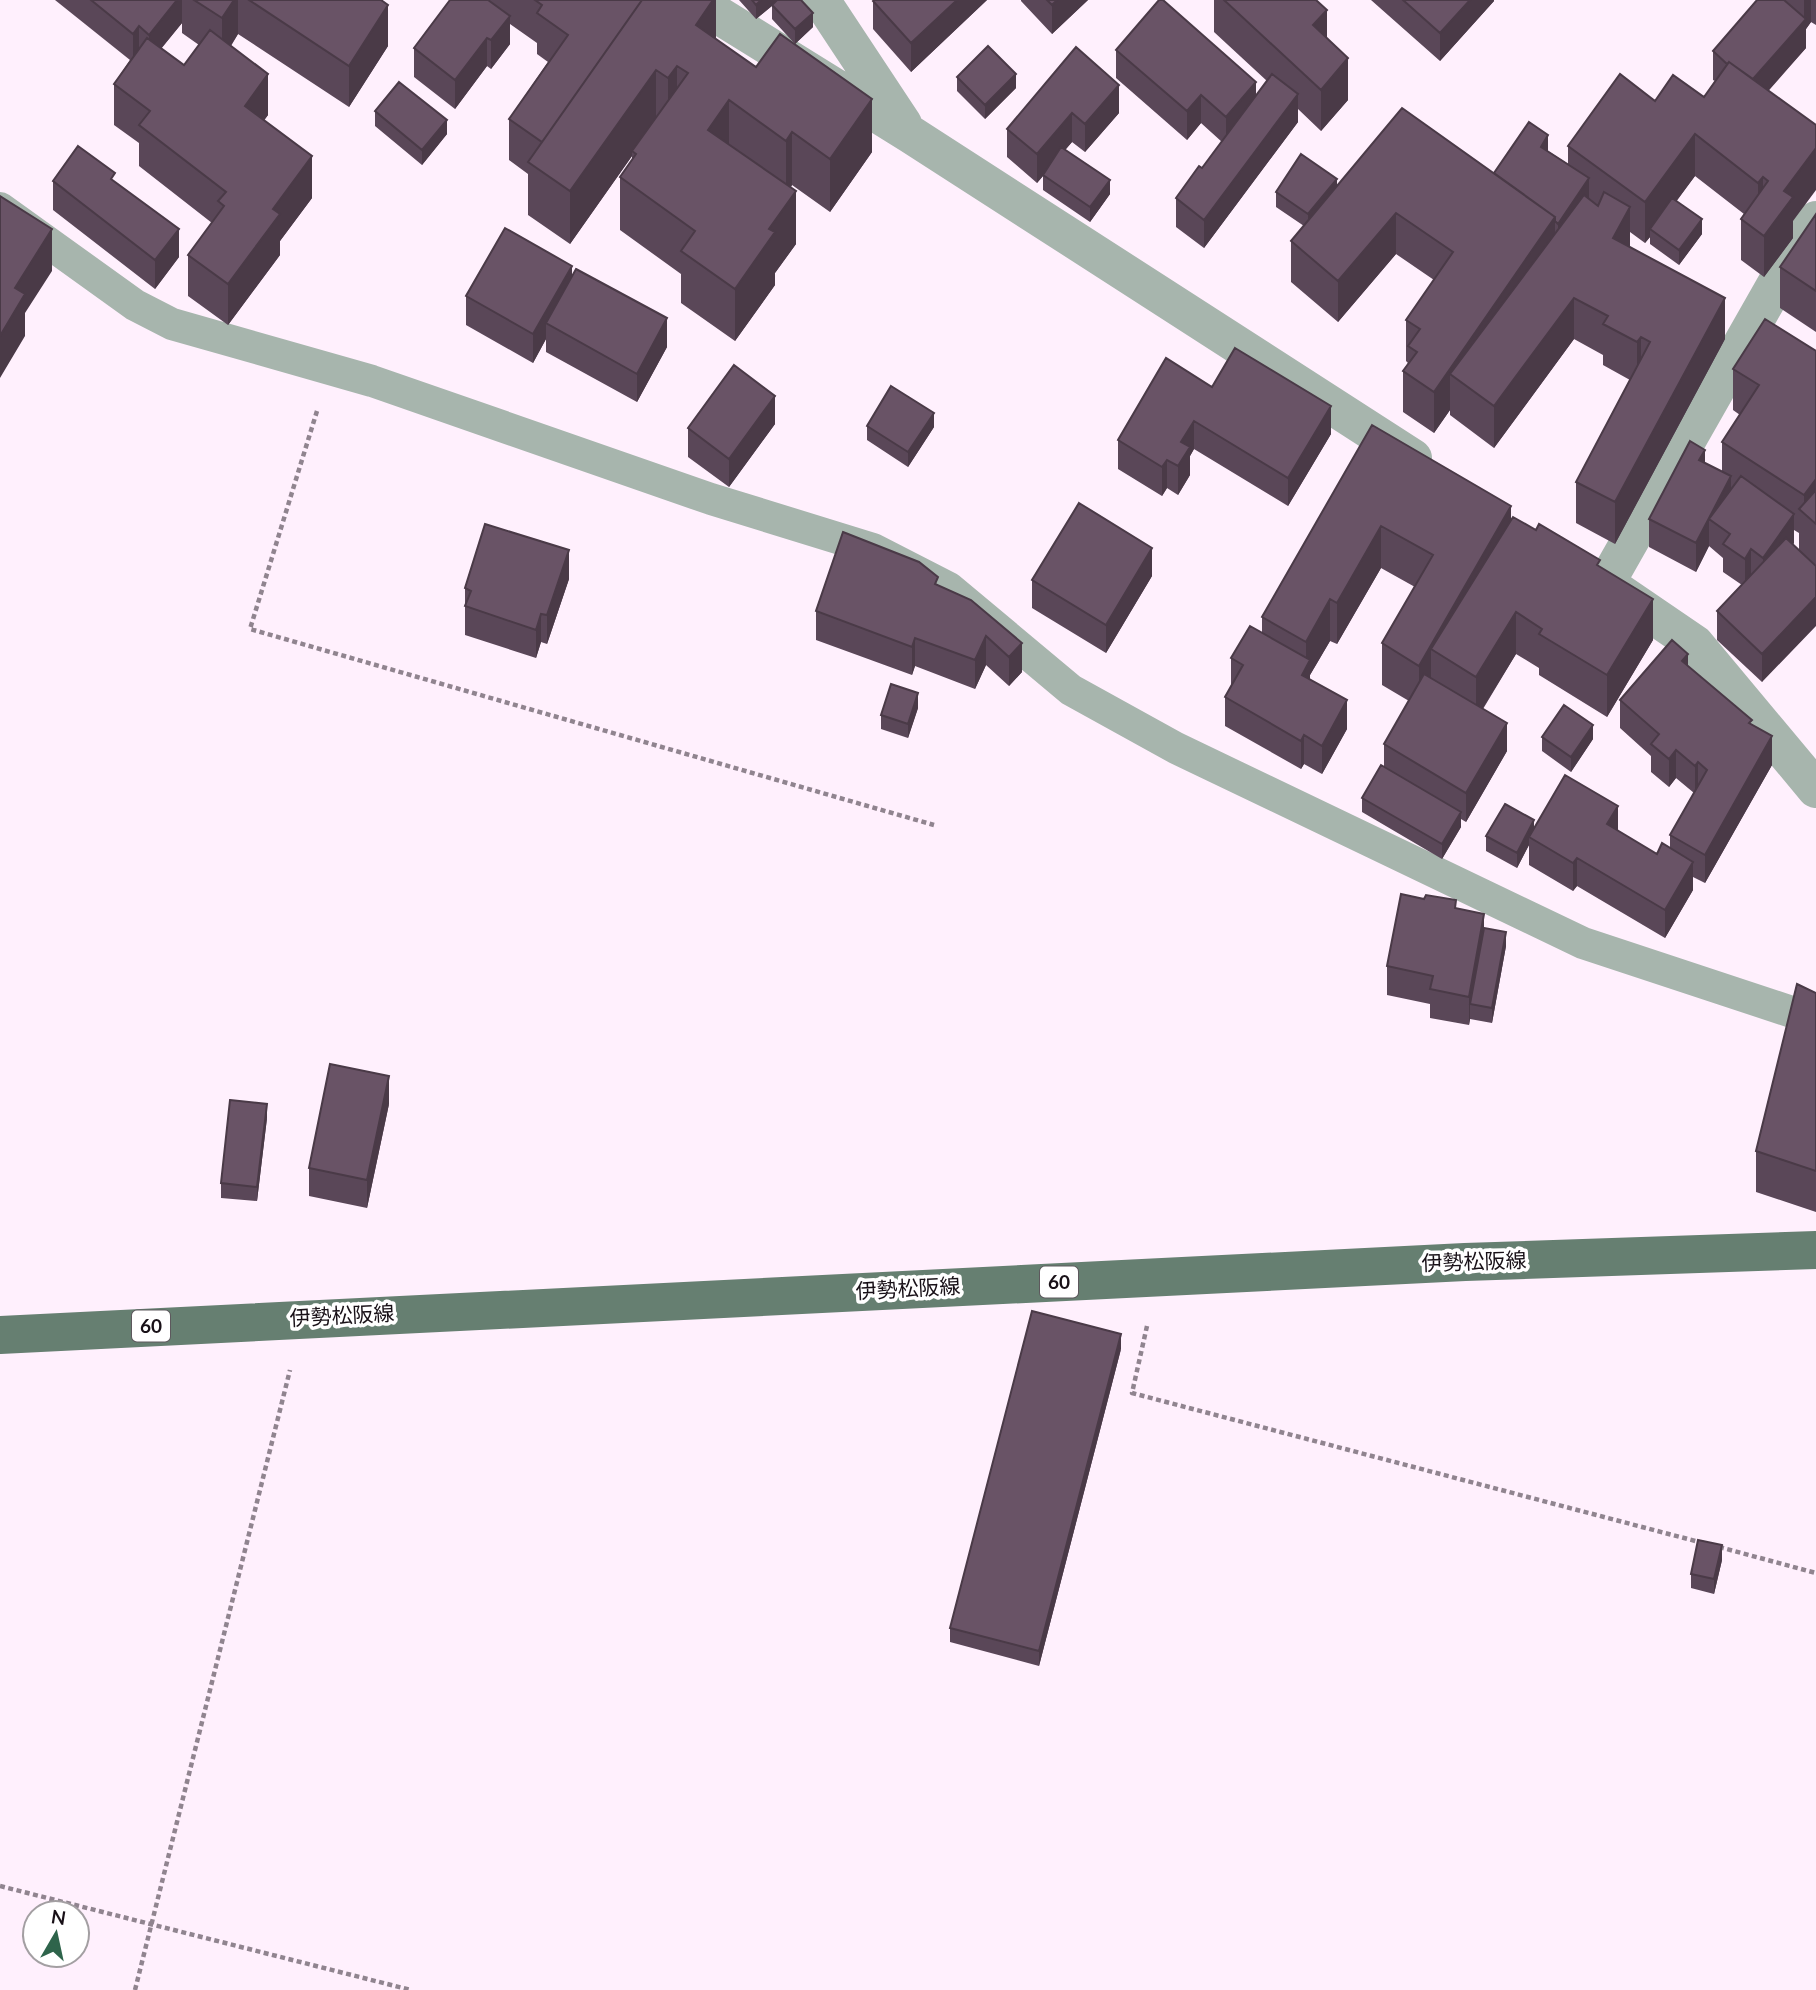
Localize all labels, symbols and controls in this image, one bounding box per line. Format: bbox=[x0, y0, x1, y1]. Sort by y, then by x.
street label: 伊勢松阪線 bbox=[1421, 1246, 1527, 1275]
road number: 60 bbox=[1040, 1266, 1078, 1298]
street label: 伊勢松阪線 bbox=[855, 1272, 961, 1303]
street label: 伊勢松阪線 bbox=[289, 1299, 395, 1330]
road number: 60 bbox=[132, 1310, 170, 1342]
north arrow bbox=[21, 1899, 91, 1969]
text: N bbox=[50, 1904, 68, 1929]

